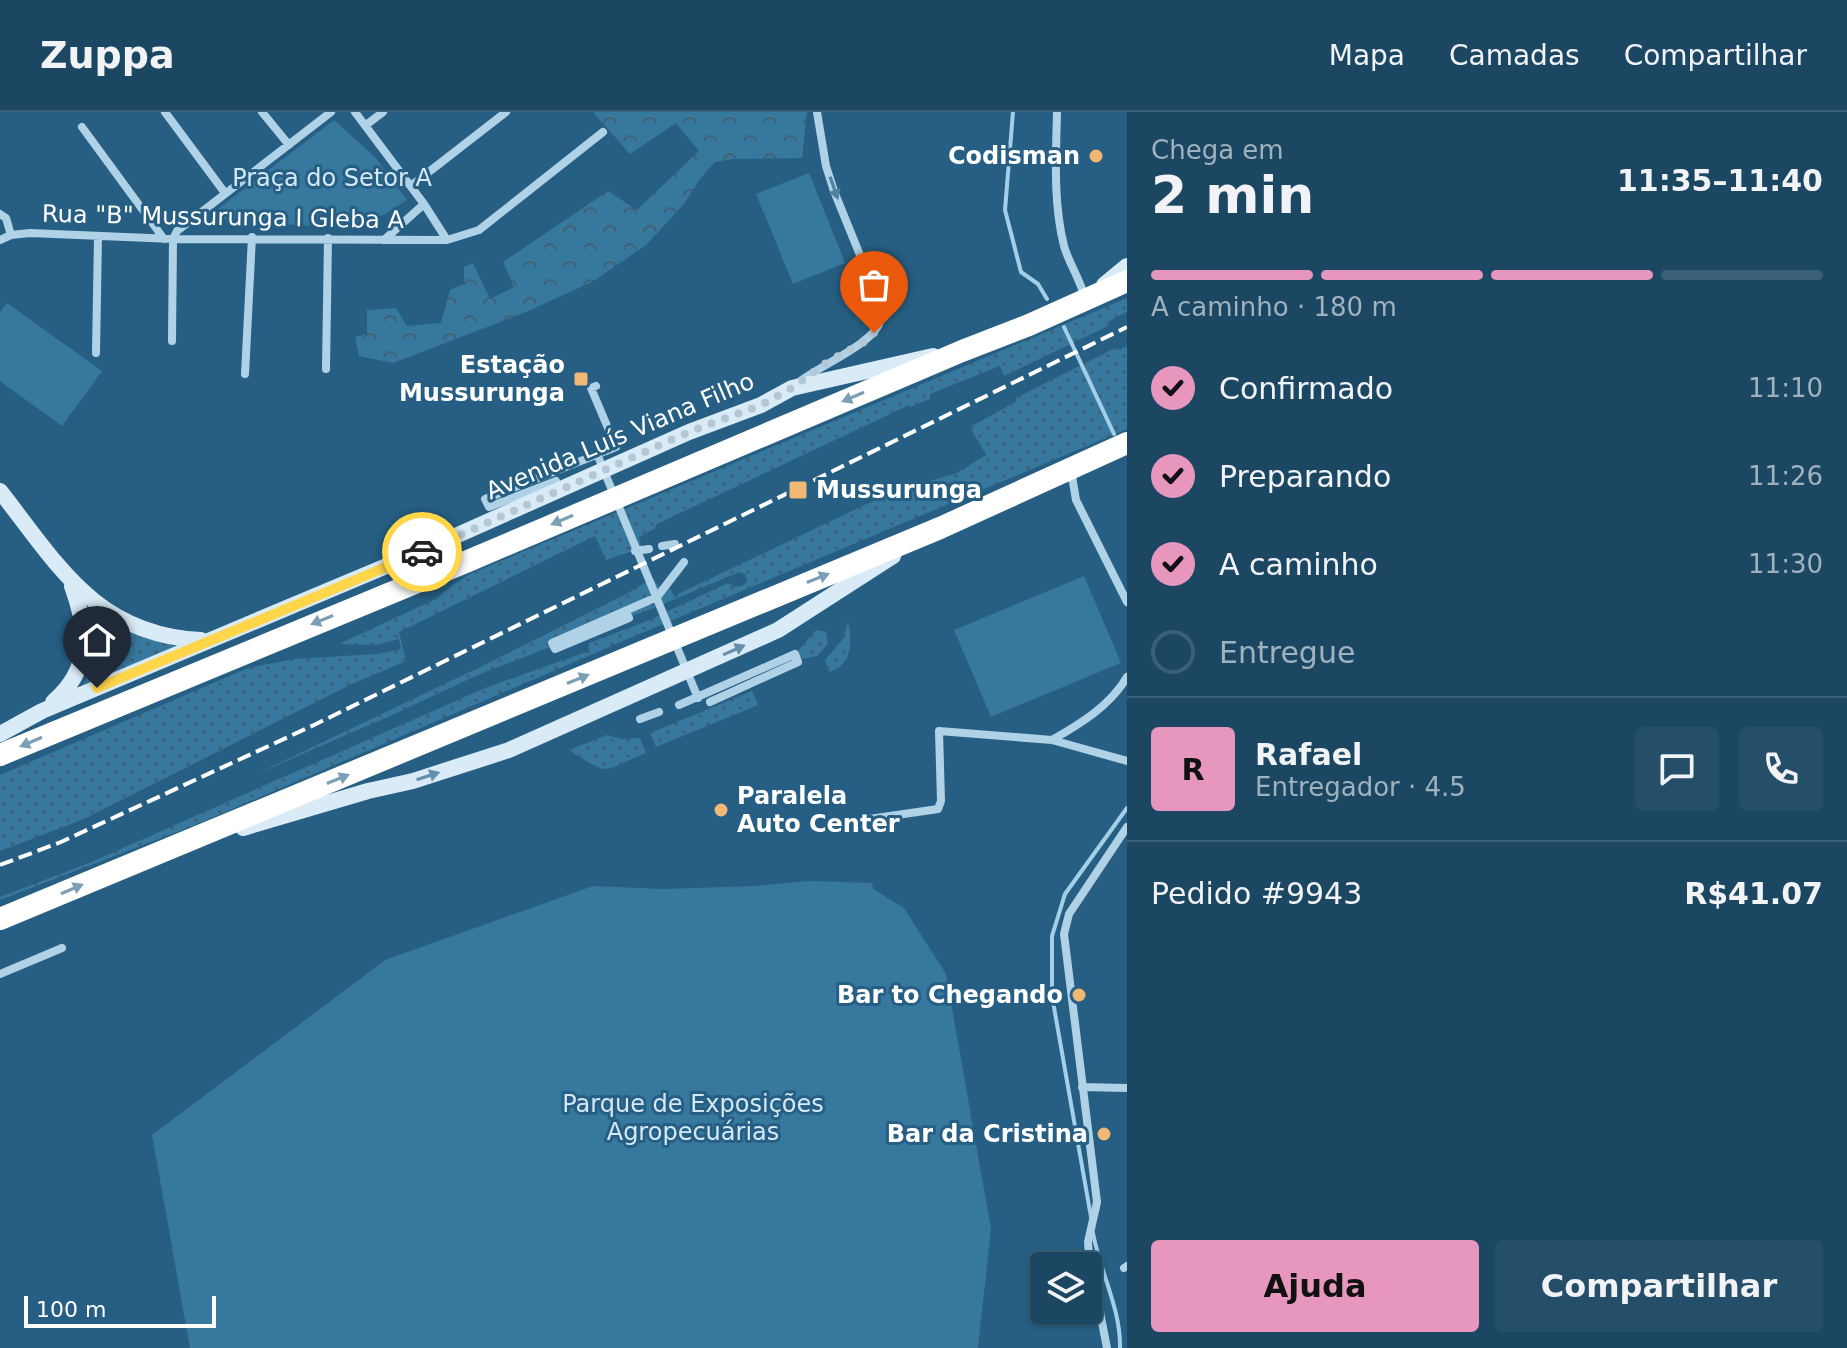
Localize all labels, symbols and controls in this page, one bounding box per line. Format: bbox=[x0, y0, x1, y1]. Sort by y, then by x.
text: Zuppa bbox=[40, 33, 175, 77]
text: Mapa bbox=[1329, 39, 1405, 72]
text: Camadas bbox=[1449, 39, 1580, 72]
text: Compartilhar bbox=[1624, 39, 1807, 72]
text: Chega em bbox=[1151, 135, 1284, 165]
place label: Codisman bbox=[948, 142, 1080, 170]
marker: Codisman bbox=[1087, 147, 1105, 165]
text: 11:35–11:40 bbox=[1617, 163, 1823, 198]
park label: Praça do Setor A bbox=[232, 164, 432, 192]
text: 2 min bbox=[1151, 165, 1314, 225]
one-way arrow bbox=[828, 176, 840, 200]
street label: Rua "B" Mussurunga I Gleba A bbox=[42, 200, 405, 234]
pin bbox=[840, 251, 908, 333]
icon: bag bbox=[852, 263, 896, 307]
text: A caminho · 180 m bbox=[1151, 292, 1397, 322]
place label: Estação Mussurunga bbox=[399, 351, 565, 407]
icon: check bbox=[1151, 366, 1195, 410]
street label: Avenida Luís Viana Filho bbox=[482, 367, 758, 505]
marker: Estação Mussurunga bbox=[572, 370, 590, 388]
text: Confirmado bbox=[1219, 371, 1393, 406]
text: 11:10 bbox=[1748, 373, 1823, 403]
one-way arrow bbox=[841, 390, 865, 403]
icon: check bbox=[1151, 454, 1195, 498]
text: Preparando bbox=[1219, 459, 1391, 494]
text: 11:26 bbox=[1748, 461, 1823, 491]
place label: Mussurunga bbox=[816, 476, 982, 504]
marker: Mussurunga bbox=[787, 479, 809, 501]
courier bbox=[382, 512, 462, 592]
one-way arrow bbox=[551, 514, 574, 527]
icon: car bbox=[400, 530, 444, 574]
icon: check bbox=[1151, 542, 1195, 586]
text: A caminho bbox=[1219, 547, 1378, 582]
text: 11:30 bbox=[1748, 549, 1823, 579]
one-way arrow bbox=[806, 571, 830, 584]
pin bbox=[63, 606, 131, 688]
one-way arrow bbox=[310, 614, 334, 627]
icon: home bbox=[75, 618, 119, 662]
text: Entregue bbox=[1219, 635, 1355, 670]
one-way arrow bbox=[722, 643, 746, 657]
one-way arrow bbox=[566, 673, 590, 686]
button: chat bbox=[1635, 727, 1719, 811]
button: phone bbox=[1739, 727, 1823, 811]
one-way arrow bbox=[19, 735, 43, 748]
text: Rafael bbox=[1255, 737, 1362, 772]
text: R bbox=[1181, 752, 1205, 787]
one-way arrow bbox=[416, 770, 440, 782]
one-way arrow bbox=[326, 772, 350, 785]
text: Entregador · 4.5 bbox=[1255, 772, 1466, 802]
place label: Paralela Auto Center bbox=[737, 782, 900, 838]
marker: Paralela Auto Center bbox=[712, 801, 730, 819]
text: Pedido #9943 bbox=[1151, 876, 1362, 911]
text: R$41.07 bbox=[1684, 876, 1823, 911]
one-way arrow bbox=[60, 883, 84, 896]
place label: Bar to Chegando bbox=[837, 981, 1063, 1009]
marker: Bar to Chegando bbox=[1070, 986, 1088, 1004]
park label: Parque de Exposições Agropecuárias bbox=[562, 1090, 824, 1146]
place label: Bar da Cristina bbox=[887, 1120, 1088, 1148]
marker: Bar da Cristina bbox=[1095, 1125, 1113, 1143]
button: Ajuda bbox=[1151, 1240, 1479, 1332]
button: Compartilhar bbox=[1495, 1240, 1823, 1332]
map controls bbox=[1030, 1252, 1102, 1324]
button: layers bbox=[1030, 1252, 1102, 1324]
scale bar bbox=[24, 1292, 216, 1328]
text: 100 m bbox=[36, 1297, 106, 1322]

